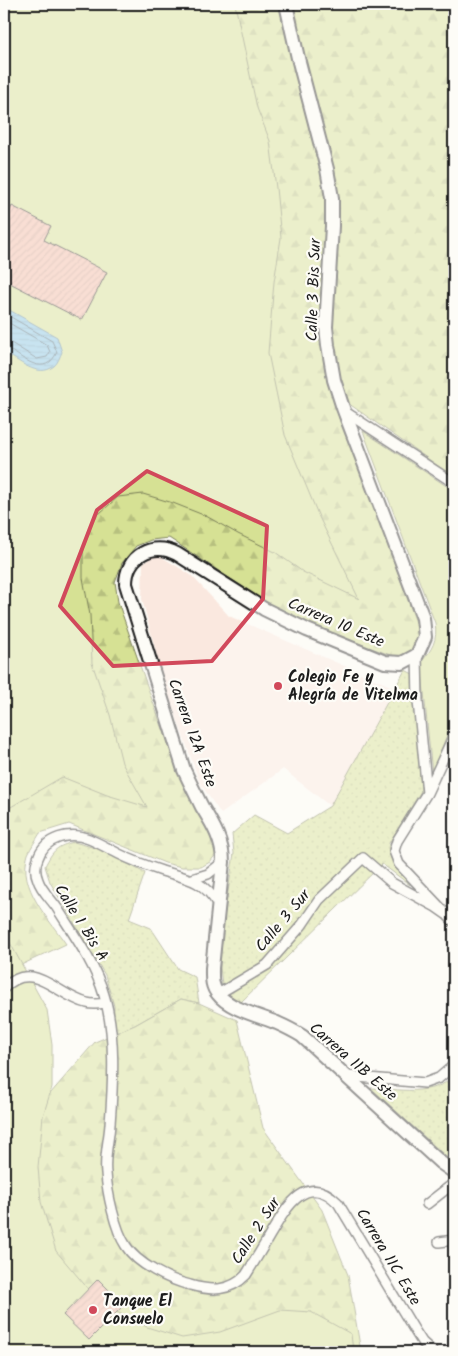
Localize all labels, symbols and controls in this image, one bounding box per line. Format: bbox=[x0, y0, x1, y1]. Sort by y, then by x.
street label: Calle 3 Bis Sur bbox=[300, 236, 328, 342]
street label: Carrera 10 Este bbox=[284, 591, 388, 655]
place label: Colegio Fe y Alegría de Vitelma bbox=[288, 665, 418, 708]
street label: Carrera 12A Este bbox=[161, 675, 223, 791]
marker: Colegio Fe y Alegría de Vitelma bbox=[272, 680, 284, 692]
street label: Calle 1 Bis A bbox=[47, 880, 115, 967]
street label: Calle 3 Sur bbox=[249, 883, 318, 958]
street label: Carrera 11B Este bbox=[303, 1016, 403, 1108]
street label: Calle 2 Sur bbox=[225, 1191, 288, 1270]
street label: Carrera 11C Este bbox=[349, 1204, 427, 1310]
place label: Tanque El Consuelo bbox=[103, 1289, 173, 1332]
marker: Tanque El Consuelo bbox=[87, 1304, 99, 1316]

